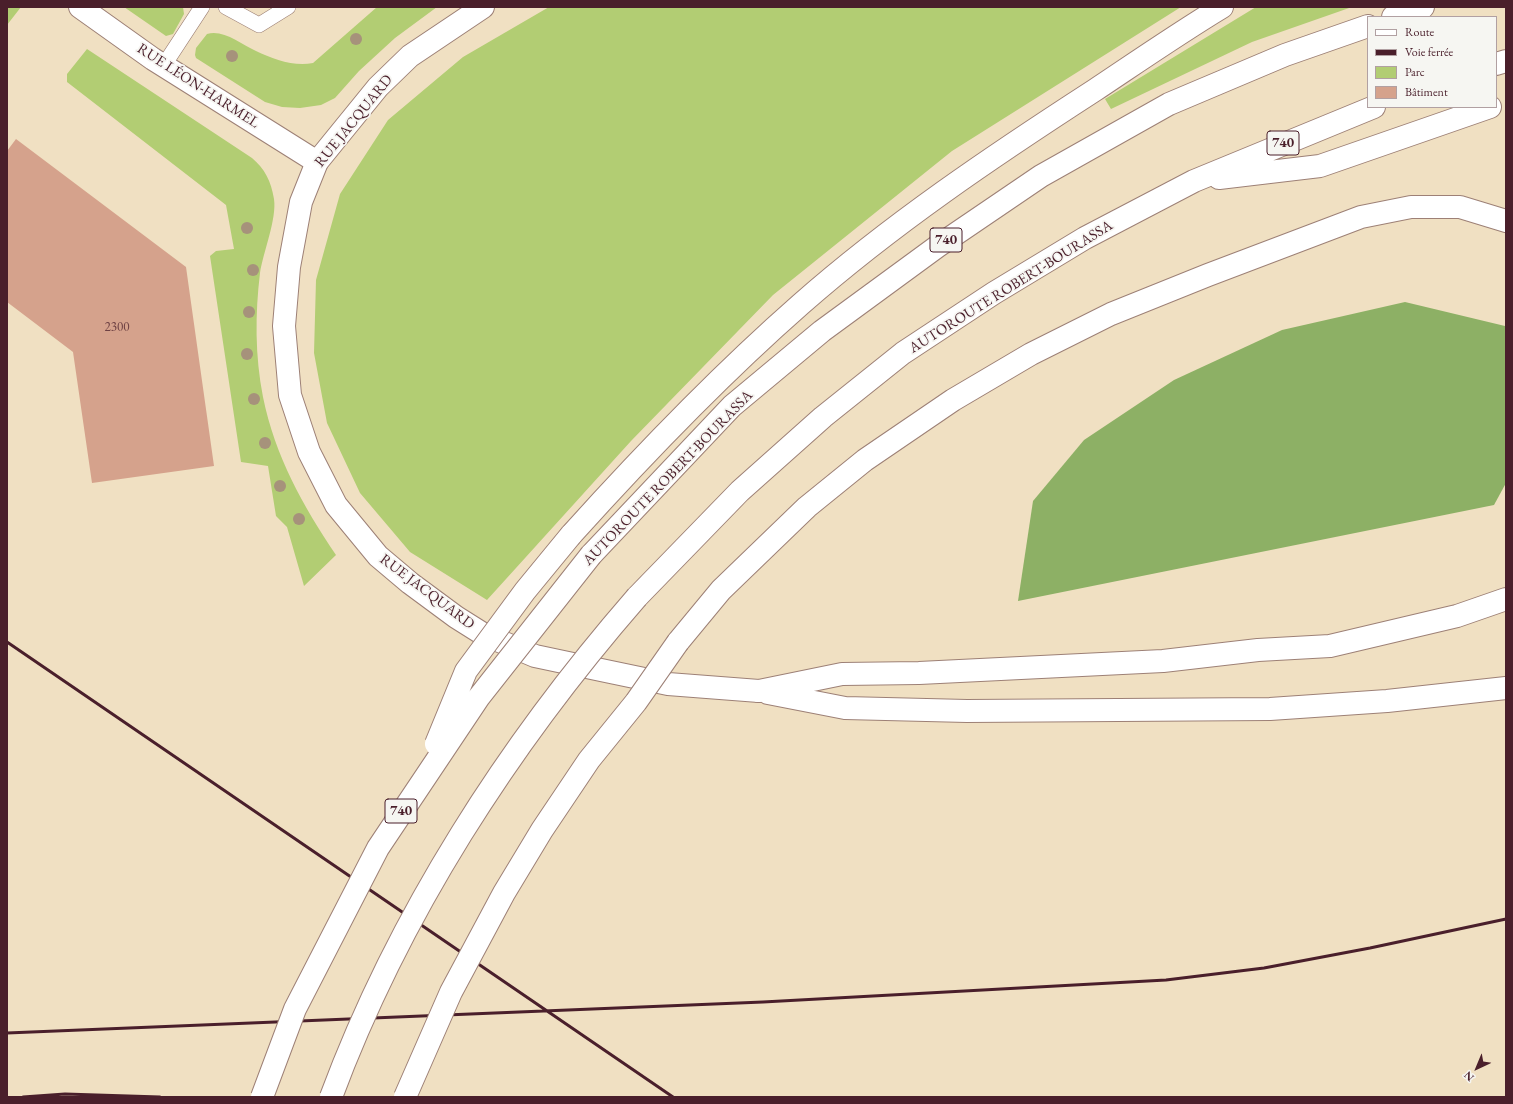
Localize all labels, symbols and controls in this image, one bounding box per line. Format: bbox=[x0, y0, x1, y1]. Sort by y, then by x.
legend bbox=[1367, 16, 1497, 108]
text: Route bbox=[1405, 24, 1434, 40]
street label: RUE LÉON-HARMEL bbox=[134, 40, 262, 132]
text: Voie ferrée bbox=[1405, 44, 1453, 60]
text: Parc bbox=[1405, 64, 1425, 80]
street label: RUE JACQUARD bbox=[311, 71, 397, 171]
text: Bâtiment bbox=[1405, 84, 1448, 100]
road number: 740 bbox=[1267, 131, 1299, 155]
street label: AUTOROUTE ROBERT-BOURASSA bbox=[906, 217, 1116, 357]
road number: 740 bbox=[930, 228, 962, 252]
house number: 2300 bbox=[105, 319, 129, 335]
street label: AUTOROUTE ROBERT-BOURASSA bbox=[579, 387, 757, 569]
street label: RUE JACQUARD bbox=[376, 551, 478, 633]
road number: 740 bbox=[385, 799, 417, 823]
north arrow bbox=[1457, 1048, 1497, 1088]
text: N bbox=[1461, 1069, 1477, 1085]

